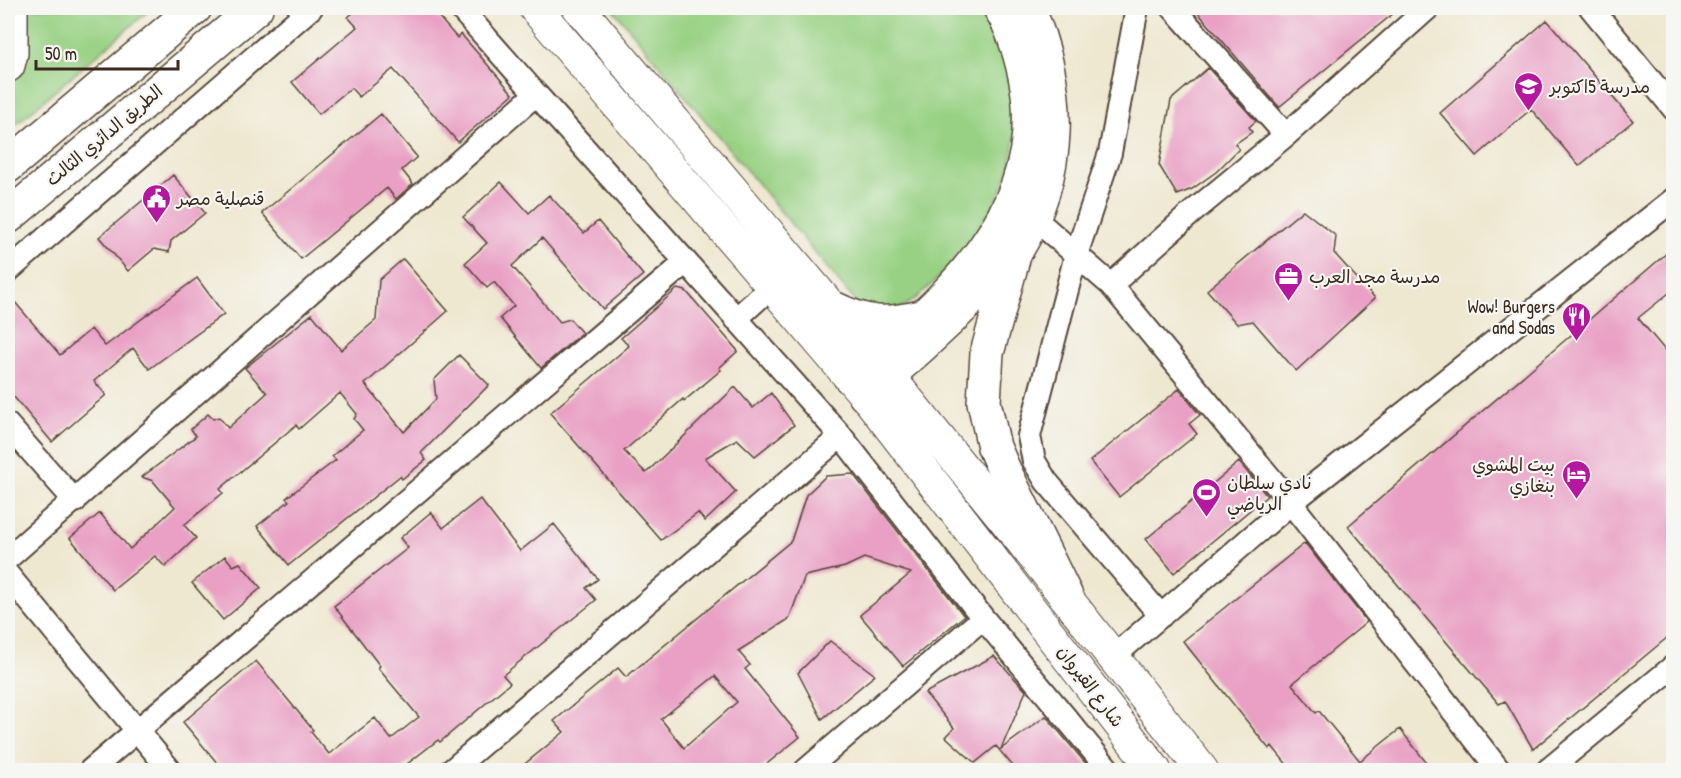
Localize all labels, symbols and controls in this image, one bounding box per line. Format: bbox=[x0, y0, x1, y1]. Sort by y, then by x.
scale bar bbox=[36, 33, 178, 71]
text: 50 m bbox=[45, 41, 77, 66]
school or university icon: مدرسة 5اكتوبر bbox=[1513, 70, 1545, 112]
place label: مدرسة 5اكتوبر bbox=[1548, 74, 1650, 99]
street label: الطريق الدائري الثالث bbox=[40, 79, 168, 192]
public building icon: قنصلية مصر bbox=[140, 182, 172, 224]
place label: قنصلية مصر bbox=[175, 186, 264, 211]
office icon: مدرسة مجد العرب bbox=[1272, 260, 1304, 302]
place label: مدرسة مجد العرب bbox=[1309, 264, 1440, 289]
place label: Wow! Burgers and Sodas bbox=[1467, 294, 1555, 340]
restaurant icon: Wow! Burgers and Sodas bbox=[1560, 300, 1592, 342]
place label: بيت المشوي بنغازي bbox=[1472, 452, 1555, 499]
hotel icon: بيت المشوي بنغازي bbox=[1560, 458, 1592, 500]
place label: نادي سلطان الرياضي bbox=[1227, 470, 1312, 520]
sports icon: نادي سلطان الرياضي bbox=[1190, 476, 1222, 518]
street label: شارع القيروان bbox=[1052, 640, 1130, 732]

